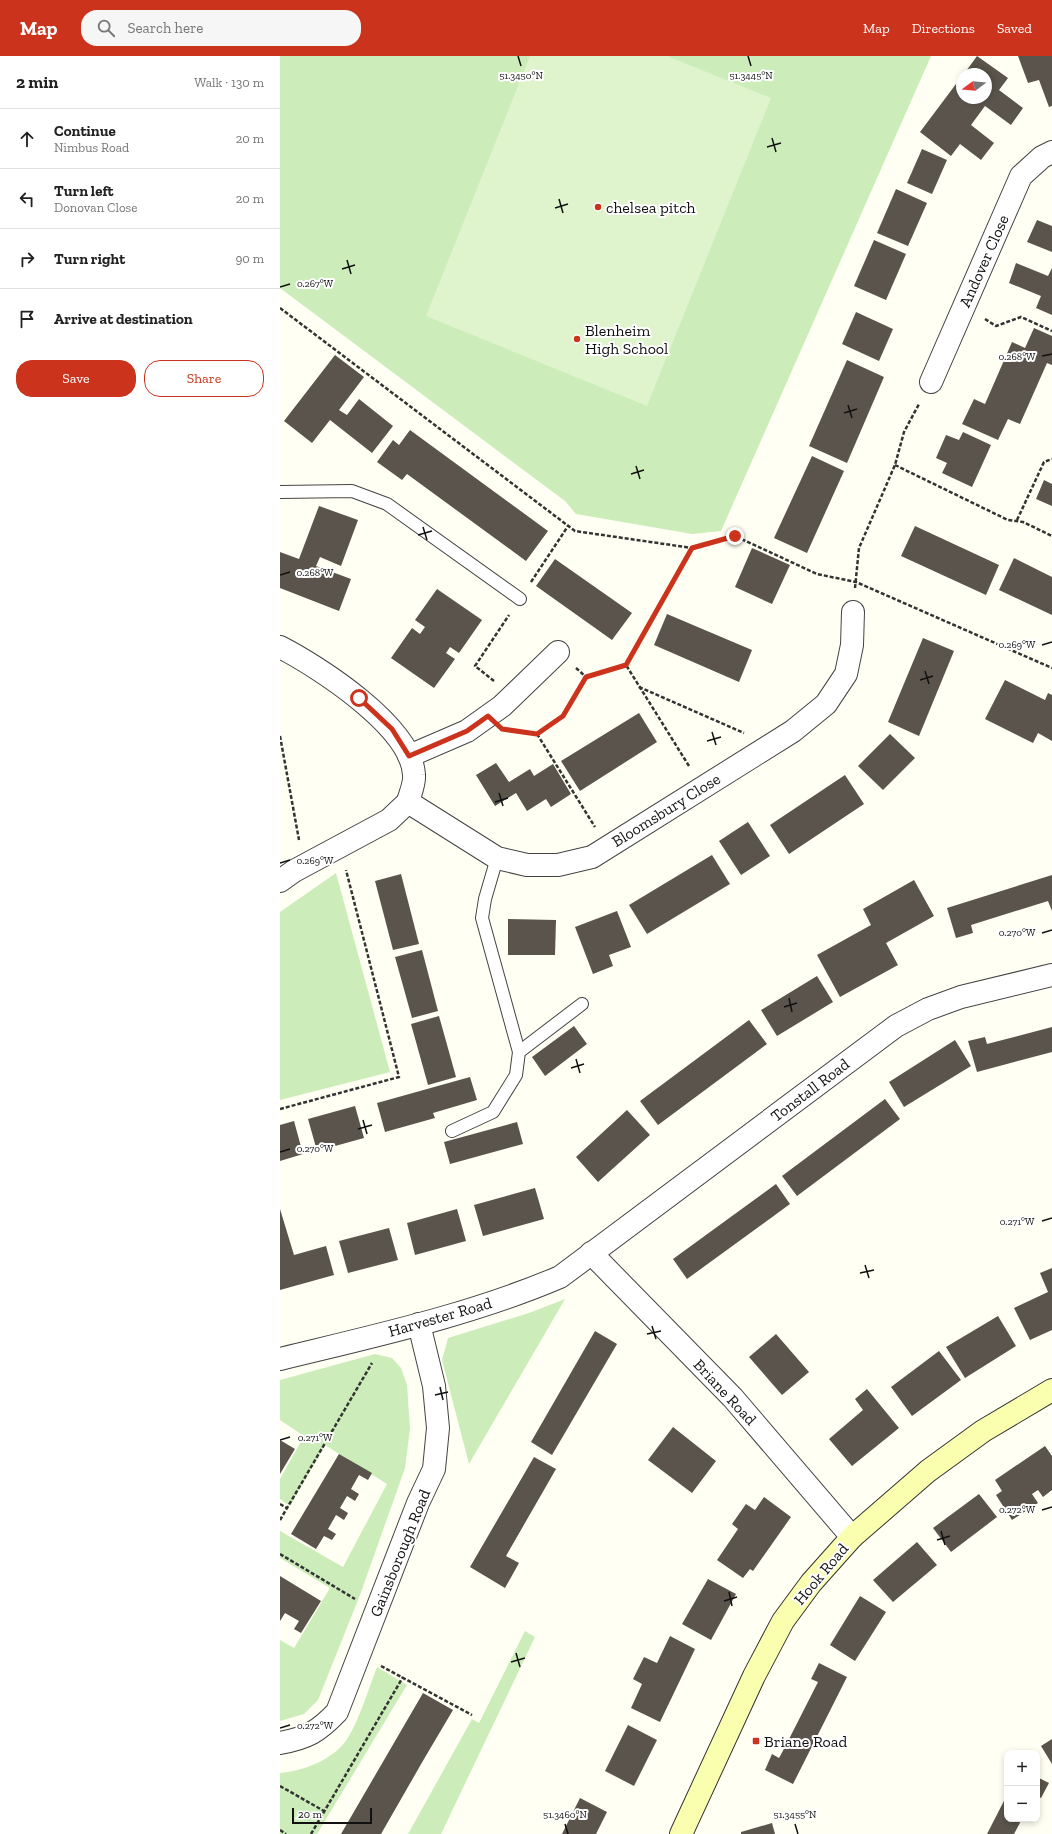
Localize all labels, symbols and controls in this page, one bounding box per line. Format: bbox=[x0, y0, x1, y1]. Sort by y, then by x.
search box bbox=[81, 10, 361, 46]
text: Map bbox=[20, 17, 57, 40]
icon: search bbox=[95, 17, 117, 39]
text: Search here bbox=[127, 19, 203, 37]
text: Map bbox=[863, 20, 890, 37]
text: Directions bbox=[912, 20, 975, 37]
text: Saved bbox=[997, 20, 1032, 37]
north arrow bbox=[956, 68, 992, 104]
text: 51.3450°N bbox=[499, 70, 543, 82]
text: 51.3445°N bbox=[729, 70, 773, 82]
text: 2 min bbox=[16, 72, 58, 92]
text: Walk · 130 m bbox=[194, 75, 264, 90]
text: Continue bbox=[54, 122, 116, 140]
icon: ahead bbox=[16, 128, 38, 150]
text: 20 m bbox=[236, 131, 264, 146]
text: Nimbus Road bbox=[54, 140, 129, 155]
text: Turn left bbox=[54, 182, 114, 200]
icon: left bbox=[16, 188, 38, 210]
text: 20 m bbox=[236, 191, 264, 206]
place label: chelsea pitch bbox=[606, 198, 696, 217]
text: Donovan Close bbox=[54, 200, 137, 215]
marker: chelsea pitch bbox=[593, 202, 603, 212]
street label: Andover Close bbox=[955, 212, 1013, 310]
icon: right bbox=[16, 248, 38, 270]
text: Turn right bbox=[54, 250, 125, 268]
text: 90 m bbox=[235, 251, 264, 266]
text: 0.267°W bbox=[297, 278, 334, 290]
icon: arrive bbox=[16, 308, 38, 330]
text: Arrive at destination bbox=[54, 310, 193, 328]
place label: Blenheim High School bbox=[585, 321, 668, 358]
marker: Blenheim High School bbox=[572, 334, 582, 344]
text: 0.268°W bbox=[999, 351, 1036, 363]
button: Save bbox=[16, 360, 136, 397]
button: Share bbox=[144, 360, 264, 397]
route end bbox=[726, 527, 744, 545]
text: 0.268°W bbox=[297, 567, 334, 579]
text: 0.269°W bbox=[999, 639, 1036, 651]
route start bbox=[350, 689, 368, 707]
street label: Bloomsbury Close bbox=[608, 769, 724, 851]
text: 0.269°W bbox=[297, 855, 334, 867]
text: 0.270°W bbox=[999, 927, 1036, 939]
street label: Tonstall Road bbox=[767, 1054, 853, 1126]
text: 0.270°W bbox=[297, 1143, 334, 1155]
text: 0.271°W bbox=[1000, 1216, 1035, 1228]
street label: Harvester Road bbox=[386, 1293, 494, 1341]
street label: Briane Road bbox=[690, 1355, 761, 1429]
text: 0.271°W bbox=[298, 1432, 333, 1444]
street label: Gainsborough Road bbox=[366, 1486, 434, 1619]
text: 0.272°W bbox=[999, 1504, 1036, 1516]
street label: Hook Road bbox=[790, 1539, 852, 1609]
text: 0.272°W bbox=[297, 1720, 334, 1732]
place label: Briane Road bbox=[764, 1732, 848, 1751]
marker: Briane Road bbox=[751, 1736, 761, 1746]
map controls bbox=[1004, 1750, 1040, 1822]
button: + bbox=[1004, 1750, 1040, 1786]
button: − bbox=[1004, 1786, 1040, 1822]
scale bar bbox=[292, 1806, 372, 1825]
text: 20 m bbox=[298, 1808, 322, 1821]
text: 51.3460°N bbox=[543, 1809, 587, 1821]
text: 51.3455°N bbox=[774, 1809, 817, 1821]

